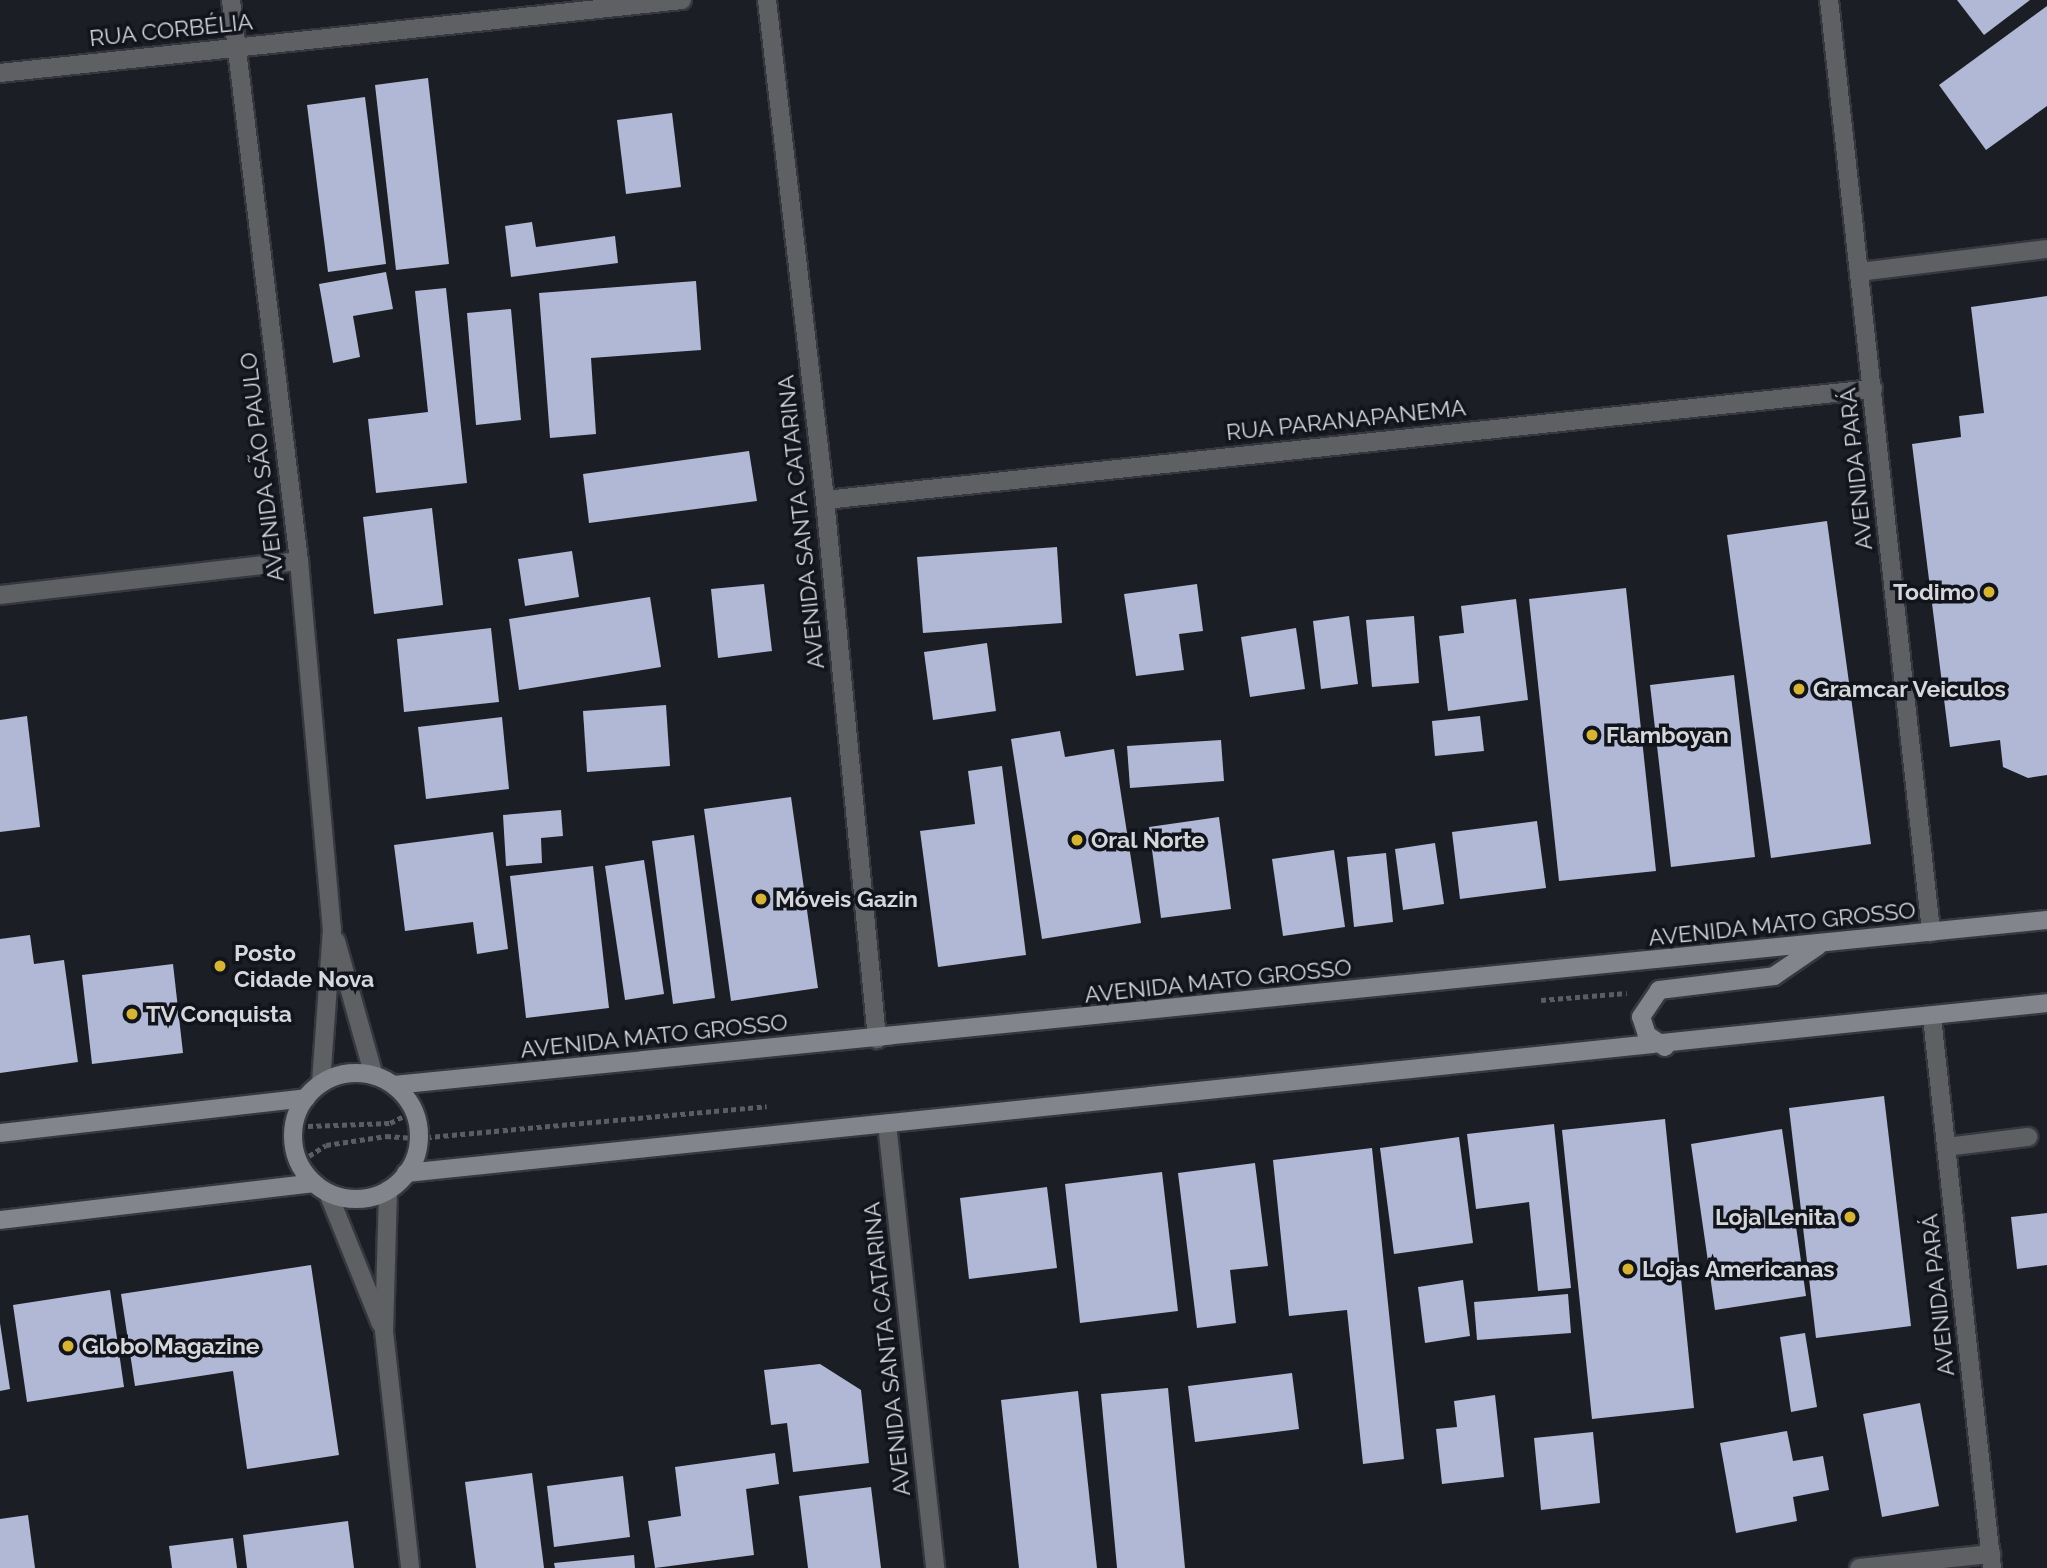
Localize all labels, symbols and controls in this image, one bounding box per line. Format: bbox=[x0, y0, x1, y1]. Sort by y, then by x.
street label: RUA CORBÉLIA bbox=[88, 8, 254, 52]
street label: AVENIDA SÃO PAULO bbox=[234, 350, 290, 584]
street label: AVENIDA SANTA CATARINA bbox=[772, 373, 830, 671]
street label: AVENIDA PARÁ bbox=[1834, 386, 1878, 552]
street label: RUA PARANAPANEMA bbox=[1224, 394, 1468, 446]
place label: Todimo bbox=[1893, 578, 1975, 606]
marker: Todimo bbox=[1981, 584, 1997, 600]
place label: Gramcar Veiculos bbox=[1813, 675, 2007, 703]
marker: Gramcar Veiculos bbox=[1791, 681, 1807, 697]
place label: Flamboyan bbox=[1606, 721, 1729, 749]
marker: Flamboyan bbox=[1584, 727, 1600, 743]
place label: Oral Norte bbox=[1091, 826, 1206, 854]
marker: Oral Norte bbox=[1069, 832, 1085, 848]
place label: Móveis Gazin bbox=[775, 885, 918, 913]
marker: Móveis Gazin bbox=[753, 891, 769, 907]
street label: AVENIDA MATO GROSSO bbox=[1647, 896, 1917, 952]
place label: Posto Cidade Nova bbox=[234, 939, 374, 993]
street label: AVENIDA MATO GROSSO bbox=[1083, 953, 1353, 1009]
marker: Posto Cidade Nova bbox=[212, 958, 228, 974]
place label: TV Conquista bbox=[146, 1000, 293, 1028]
marker: TV Conquista bbox=[124, 1006, 140, 1022]
street label: AVENIDA MATO GROSSO bbox=[519, 1008, 789, 1064]
street label: AVENIDA SANTA CATARINA bbox=[858, 1200, 916, 1498]
place label: Loja Lenita bbox=[1715, 1203, 1836, 1231]
marker: Loja Lenita bbox=[1842, 1209, 1858, 1225]
street label: AVENIDA PARÁ bbox=[1916, 1212, 1960, 1378]
place label: Lojas Americanas bbox=[1642, 1255, 1835, 1283]
marker: Lojas Americanas bbox=[1620, 1261, 1636, 1277]
place label: Globo Magazine bbox=[82, 1332, 260, 1360]
marker: Globo Magazine bbox=[60, 1338, 76, 1354]

